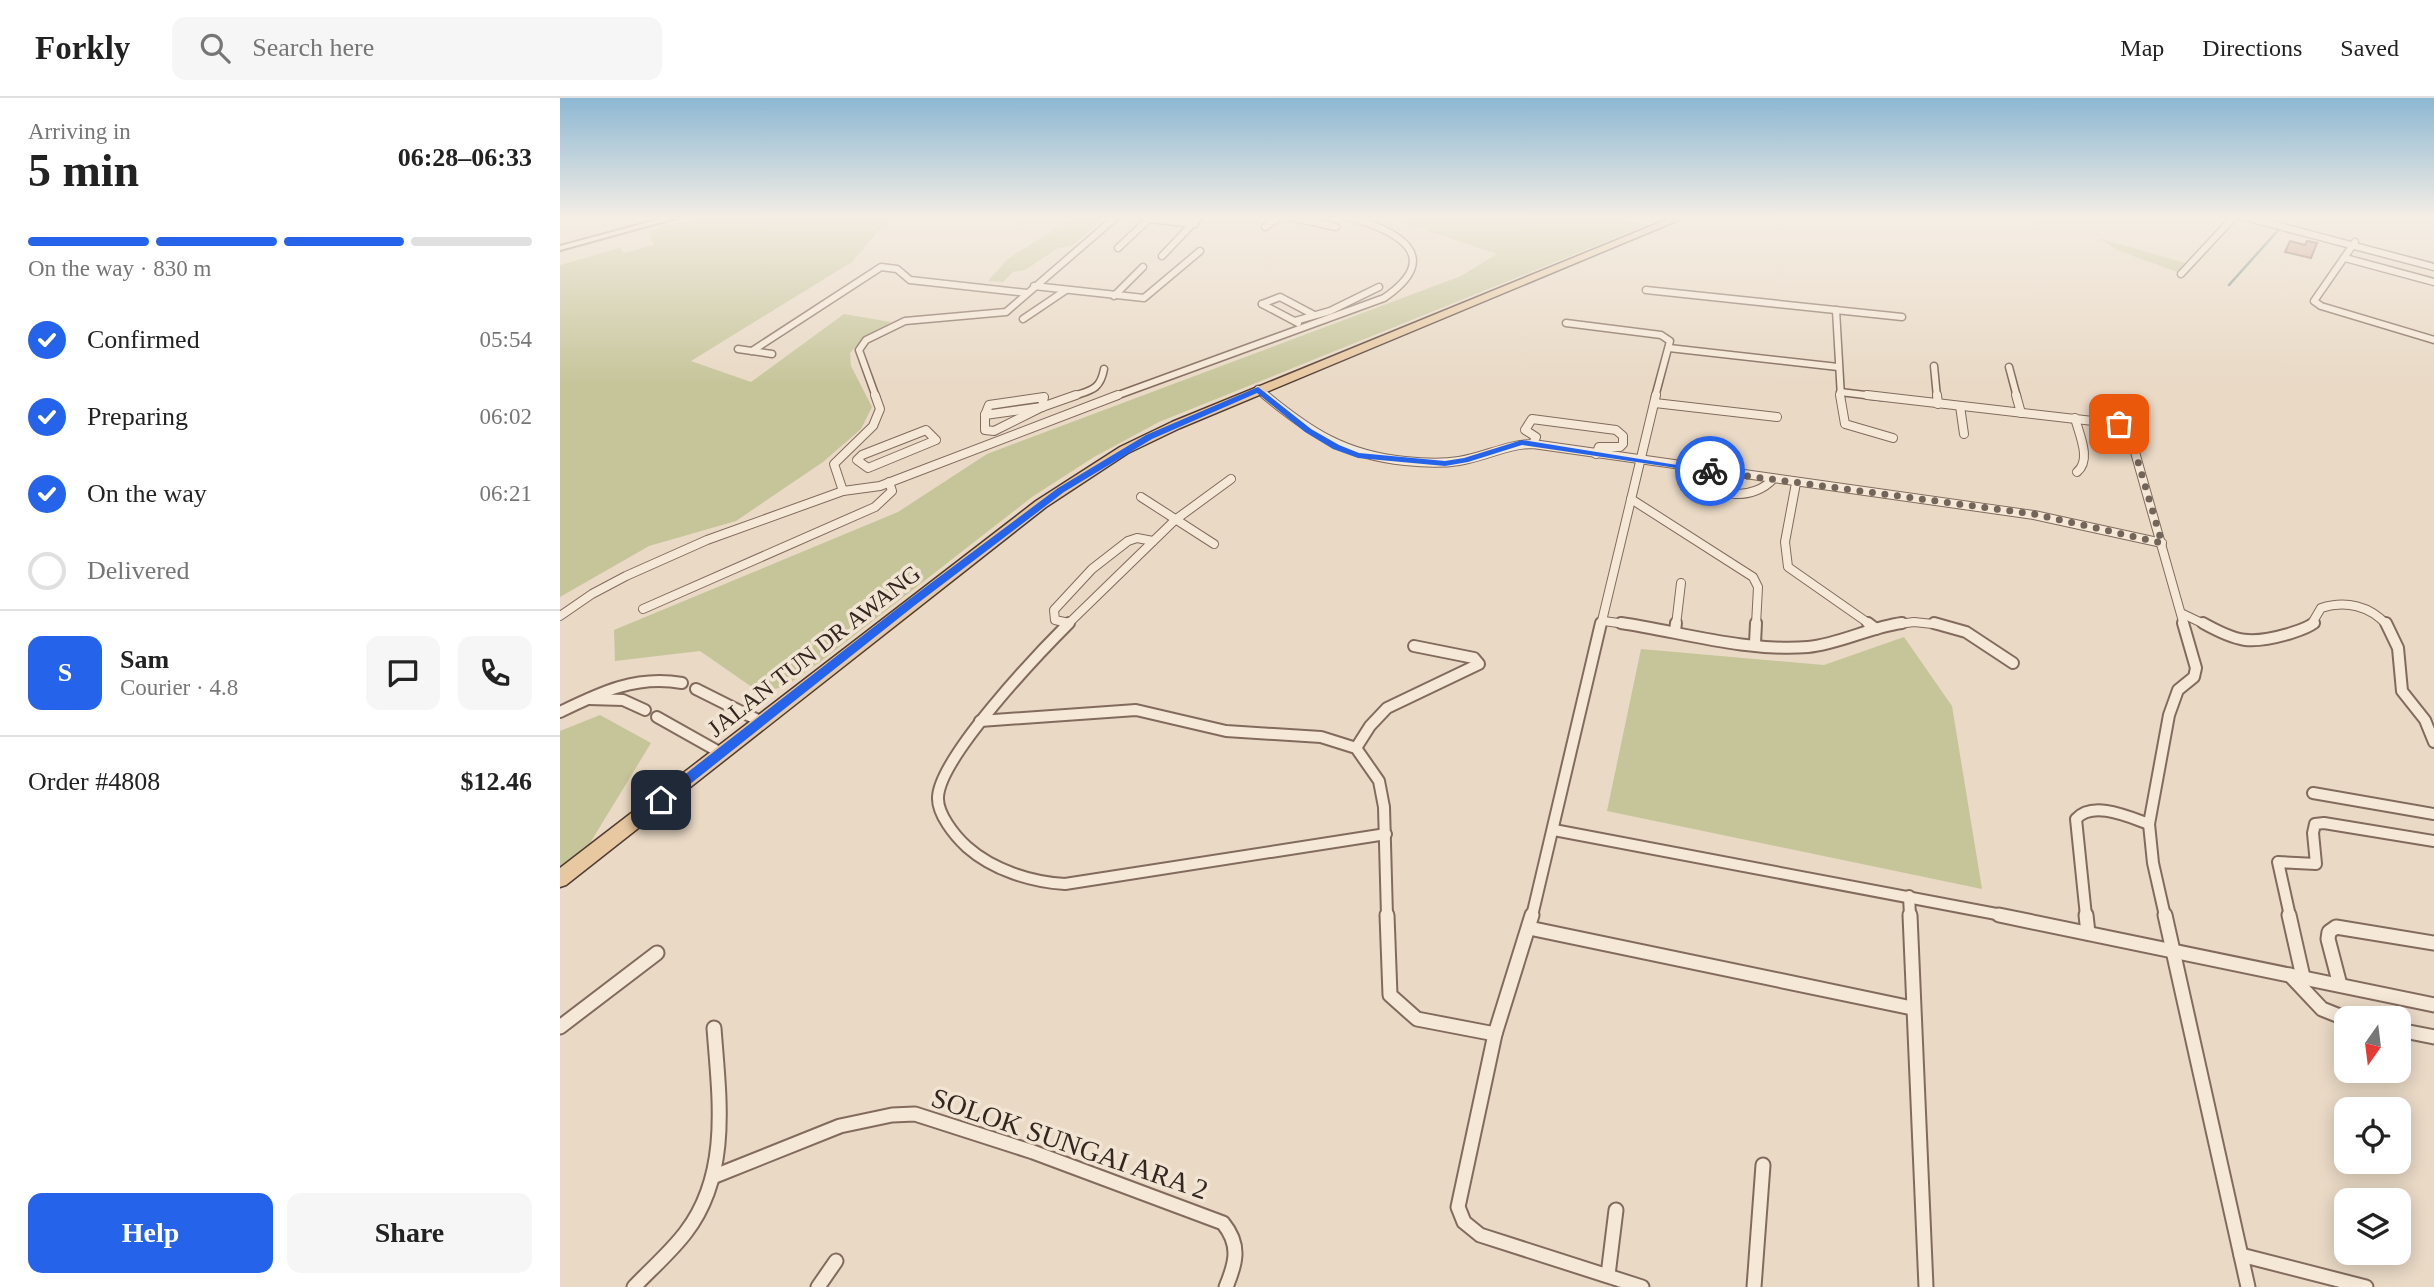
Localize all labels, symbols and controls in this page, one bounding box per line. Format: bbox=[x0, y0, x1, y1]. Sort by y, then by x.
search box bbox=[172, 17, 662, 80]
icon: search bbox=[196, 29, 234, 67]
text: Forkly bbox=[35, 30, 130, 66]
text: Search here bbox=[252, 33, 374, 62]
text: Map bbox=[2120, 35, 2164, 61]
text: Directions bbox=[2202, 35, 2302, 61]
text: Saved bbox=[2340, 35, 2399, 61]
text: Arriving in bbox=[28, 119, 131, 144]
text: 06:28–06:33 bbox=[398, 143, 532, 172]
text: 5 min bbox=[28, 145, 139, 196]
text: On the way · 830 m bbox=[28, 256, 211, 281]
icon: check bbox=[28, 321, 66, 359]
text: Confirmed bbox=[87, 325, 200, 354]
text: 05:54 bbox=[480, 327, 532, 352]
pin bbox=[2089, 394, 2149, 454]
icon: check bbox=[28, 398, 66, 436]
text: Preparing bbox=[87, 402, 188, 431]
text: 06:02 bbox=[480, 404, 532, 429]
icon: bag bbox=[2100, 405, 2138, 443]
courier bbox=[1675, 436, 1745, 506]
icon: bike bbox=[1691, 452, 1729, 490]
icon: check bbox=[28, 475, 66, 513]
text: On the way bbox=[87, 479, 207, 508]
text: 06:21 bbox=[480, 481, 532, 506]
text: Delivered bbox=[87, 556, 190, 585]
street label: JALAN TUN DR AWANG bbox=[703, 560, 925, 742]
button: chat bbox=[366, 636, 440, 710]
button: phone bbox=[458, 636, 532, 710]
text: Sam bbox=[120, 645, 169, 674]
text: S bbox=[58, 658, 72, 687]
text: Courier · 4.8 bbox=[120, 675, 238, 700]
text: Order #4808 bbox=[28, 767, 160, 796]
text: $12.46 bbox=[461, 767, 532, 796]
pin bbox=[631, 770, 691, 830]
icon: home bbox=[642, 781, 680, 819]
north arrow bbox=[2334, 1006, 2412, 1083]
map controls bbox=[2334, 1006, 2411, 1265]
street label: SOLOK SUNGAI ARA 2 bbox=[928, 1082, 1212, 1205]
button: locate bbox=[2334, 1097, 2411, 1174]
button: layers bbox=[2334, 1188, 2411, 1265]
button: Help bbox=[28, 1193, 273, 1273]
button: Share bbox=[287, 1193, 532, 1273]

